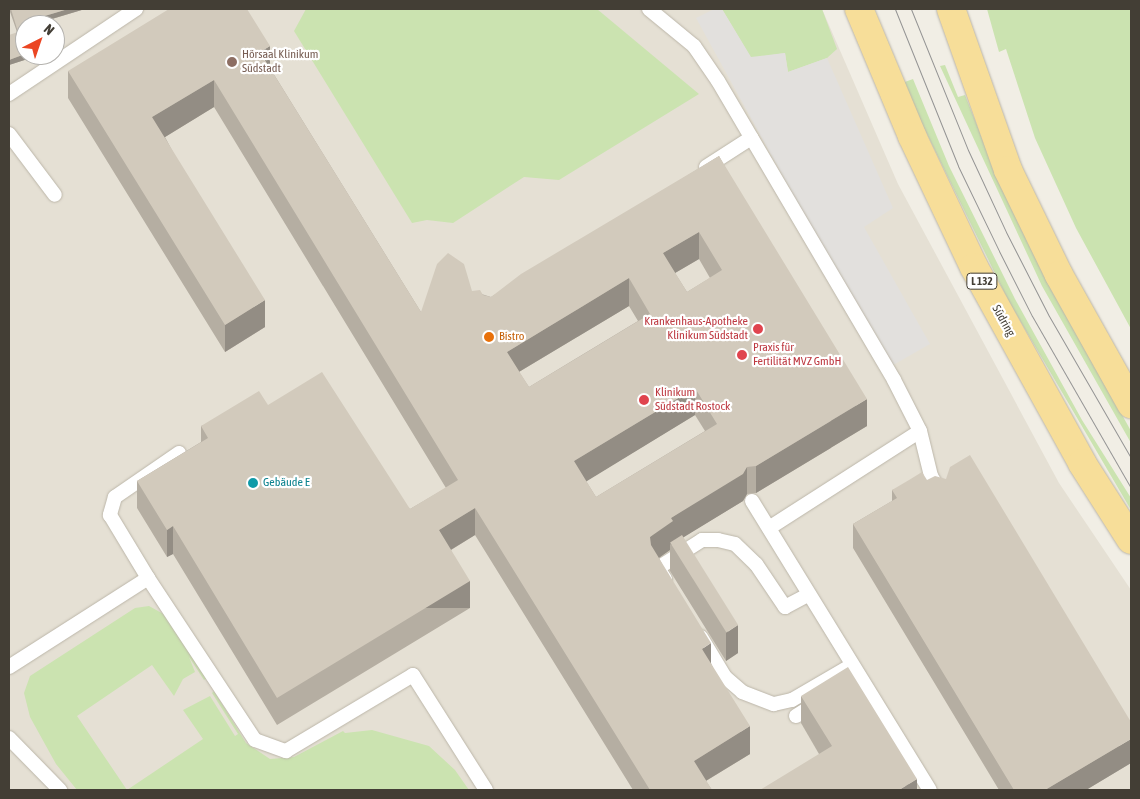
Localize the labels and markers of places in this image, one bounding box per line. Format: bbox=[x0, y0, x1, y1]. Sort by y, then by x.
place label: Hörsaal Klinikum Südstadt bbox=[242, 48, 318, 76]
marker: Hörsaal Klinikum Südstadt bbox=[226, 56, 238, 68]
place label: Krankenhaus-Apotheke Klinikum Südstadt bbox=[644, 315, 748, 343]
marker: Krankenhaus-Apotheke Klinikum Südstadt bbox=[752, 323, 764, 335]
place label: Bistro bbox=[499, 330, 524, 344]
marker: Bistro bbox=[483, 331, 495, 343]
place label: Praxis für Fertilität MVZ GmbH bbox=[753, 341, 841, 369]
marker: Praxis für Fertilität MVZ GmbH bbox=[735, 348, 749, 362]
place label: Klinikum Südstadt Rostock bbox=[655, 386, 730, 414]
marker: Klinikum Südstadt Rostock bbox=[637, 393, 651, 407]
place label: Gebäude E bbox=[263, 476, 310, 490]
marker: Gebäude E bbox=[247, 477, 259, 489]

